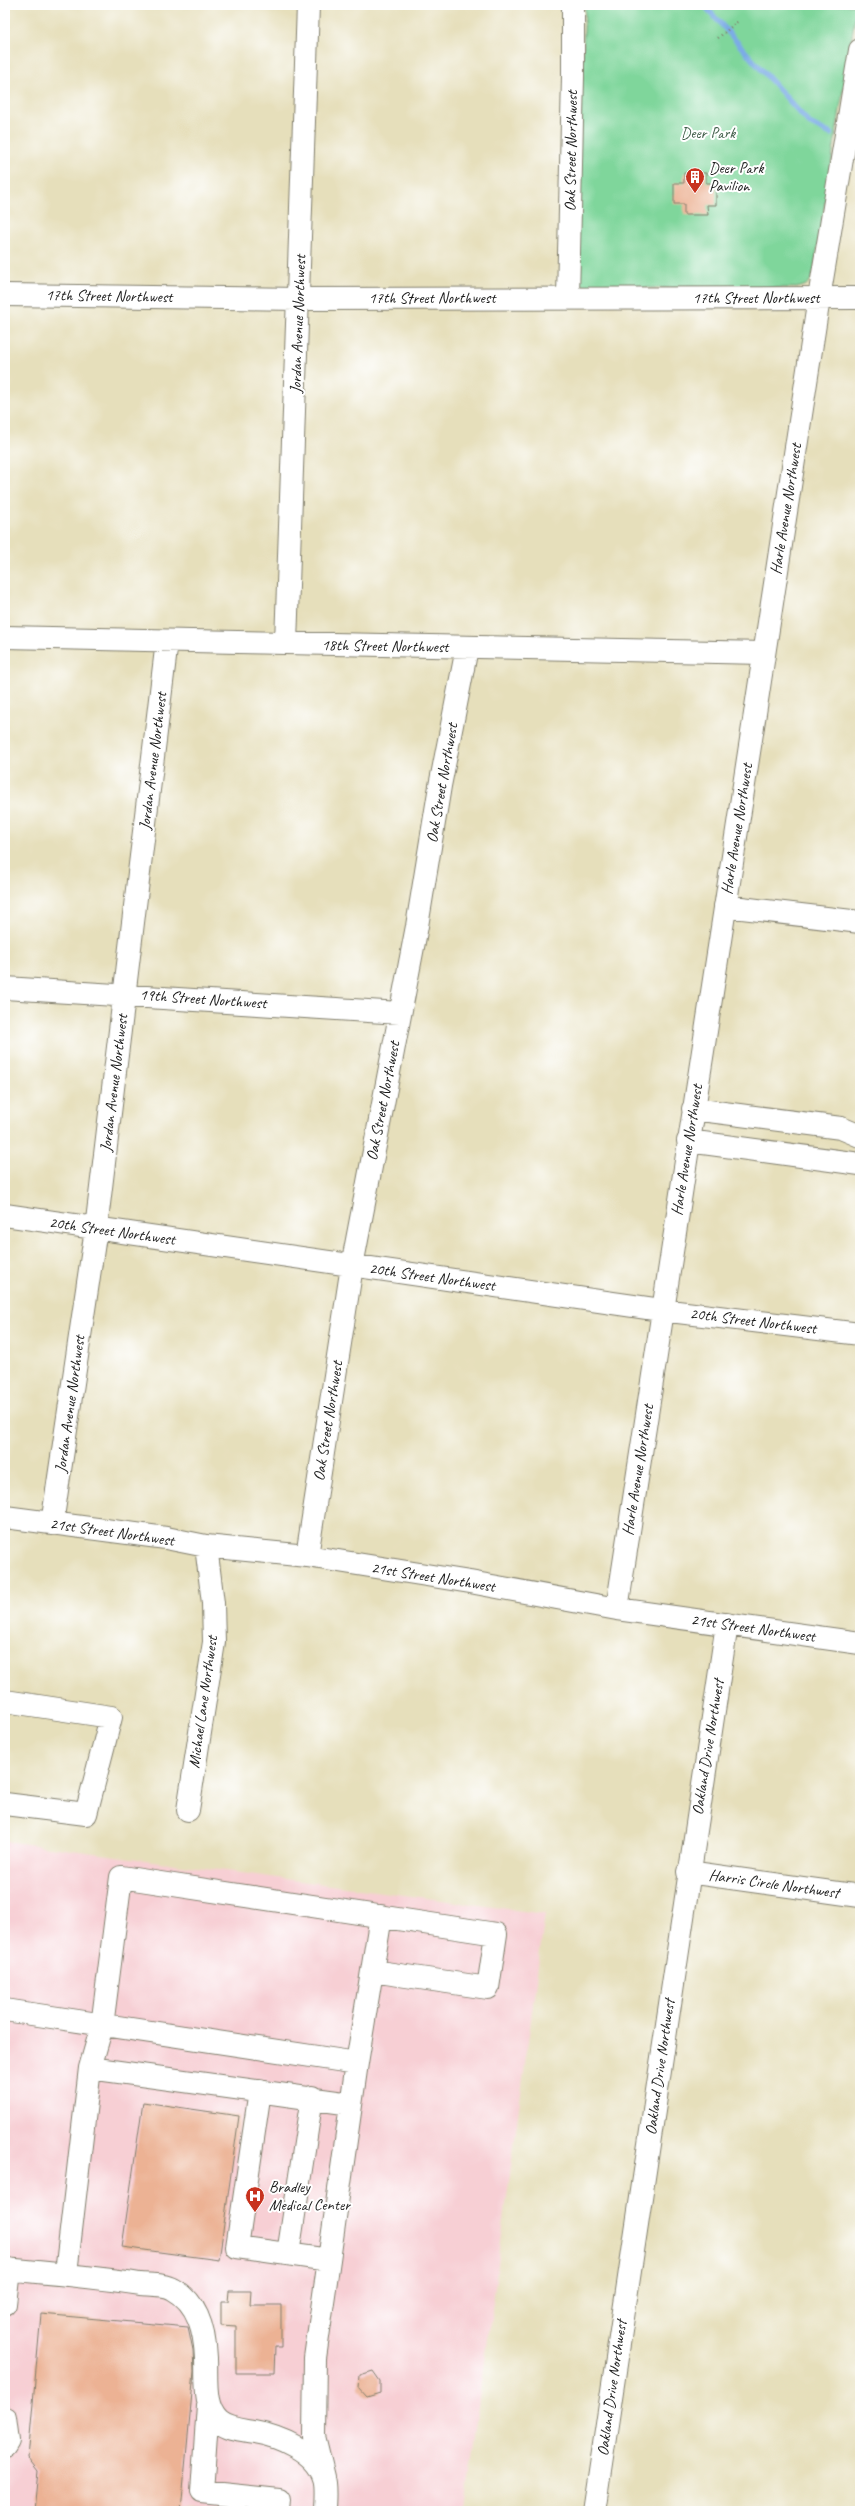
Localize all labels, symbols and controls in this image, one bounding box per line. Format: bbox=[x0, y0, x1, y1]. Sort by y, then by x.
street label: Oak Street Northwest bbox=[560, 89, 582, 212]
park label: Deer Park bbox=[681, 123, 736, 143]
place label: Deer Park Pavilion bbox=[709, 158, 765, 196]
building icon: Deer Park Pavilion bbox=[684, 166, 706, 194]
street label: Jordan Avenue Northwest bbox=[286, 253, 310, 394]
street label: 17th Street Northwest bbox=[45, 285, 174, 307]
street label: 17th Street Northwest bbox=[368, 288, 497, 308]
street label: 17th Street Northwest bbox=[692, 288, 821, 308]
street label: Harle Avenue Northwest bbox=[766, 441, 806, 576]
street label: 18th Street Northwest bbox=[321, 635, 450, 657]
street label: Jordan Avenue Northwest bbox=[135, 689, 172, 832]
street label: Oak Street Northwest bbox=[422, 720, 463, 844]
street label: Harle Avenue Northwest bbox=[717, 761, 757, 896]
street label: 19th Street Northwest bbox=[139, 985, 269, 1014]
street label: Jordan Avenue Northwest bbox=[96, 1011, 133, 1154]
street label: Oak Street Northwest bbox=[362, 1038, 405, 1162]
street label: Harle Avenue Northwest bbox=[667, 1082, 707, 1217]
street label: 20th Street Northwest bbox=[48, 1212, 178, 1250]
street label: 20th Street Northwest bbox=[368, 1258, 498, 1296]
street label: 20th Street Northwest bbox=[689, 1303, 819, 1339]
street label: Jordan Avenue Northwest bbox=[50, 1332, 90, 1475]
street label: Oak Street Northwest bbox=[309, 1358, 348, 1482]
street label: Harle Avenue Northwest bbox=[618, 1402, 658, 1537]
street label: 21st Street Northwest bbox=[49, 1513, 177, 1551]
street label: 21st Street Northwest bbox=[370, 1557, 498, 1597]
street label: 21st Street Northwest bbox=[690, 1609, 818, 1647]
street label: Michael Lane Northwest bbox=[184, 1633, 222, 1769]
street label: Oakland Drive Northwest bbox=[687, 1675, 729, 1816]
street label: Harris Circle Northwest bbox=[708, 1865, 843, 1903]
street label: Oakland Drive Northwest bbox=[641, 1995, 680, 2136]
place label: Bradley Medical Center bbox=[269, 2177, 351, 2215]
hospital icon: Bradley Medical Center bbox=[244, 2185, 266, 2213]
street label: Oakland Drive Northwest bbox=[593, 2316, 632, 2457]

